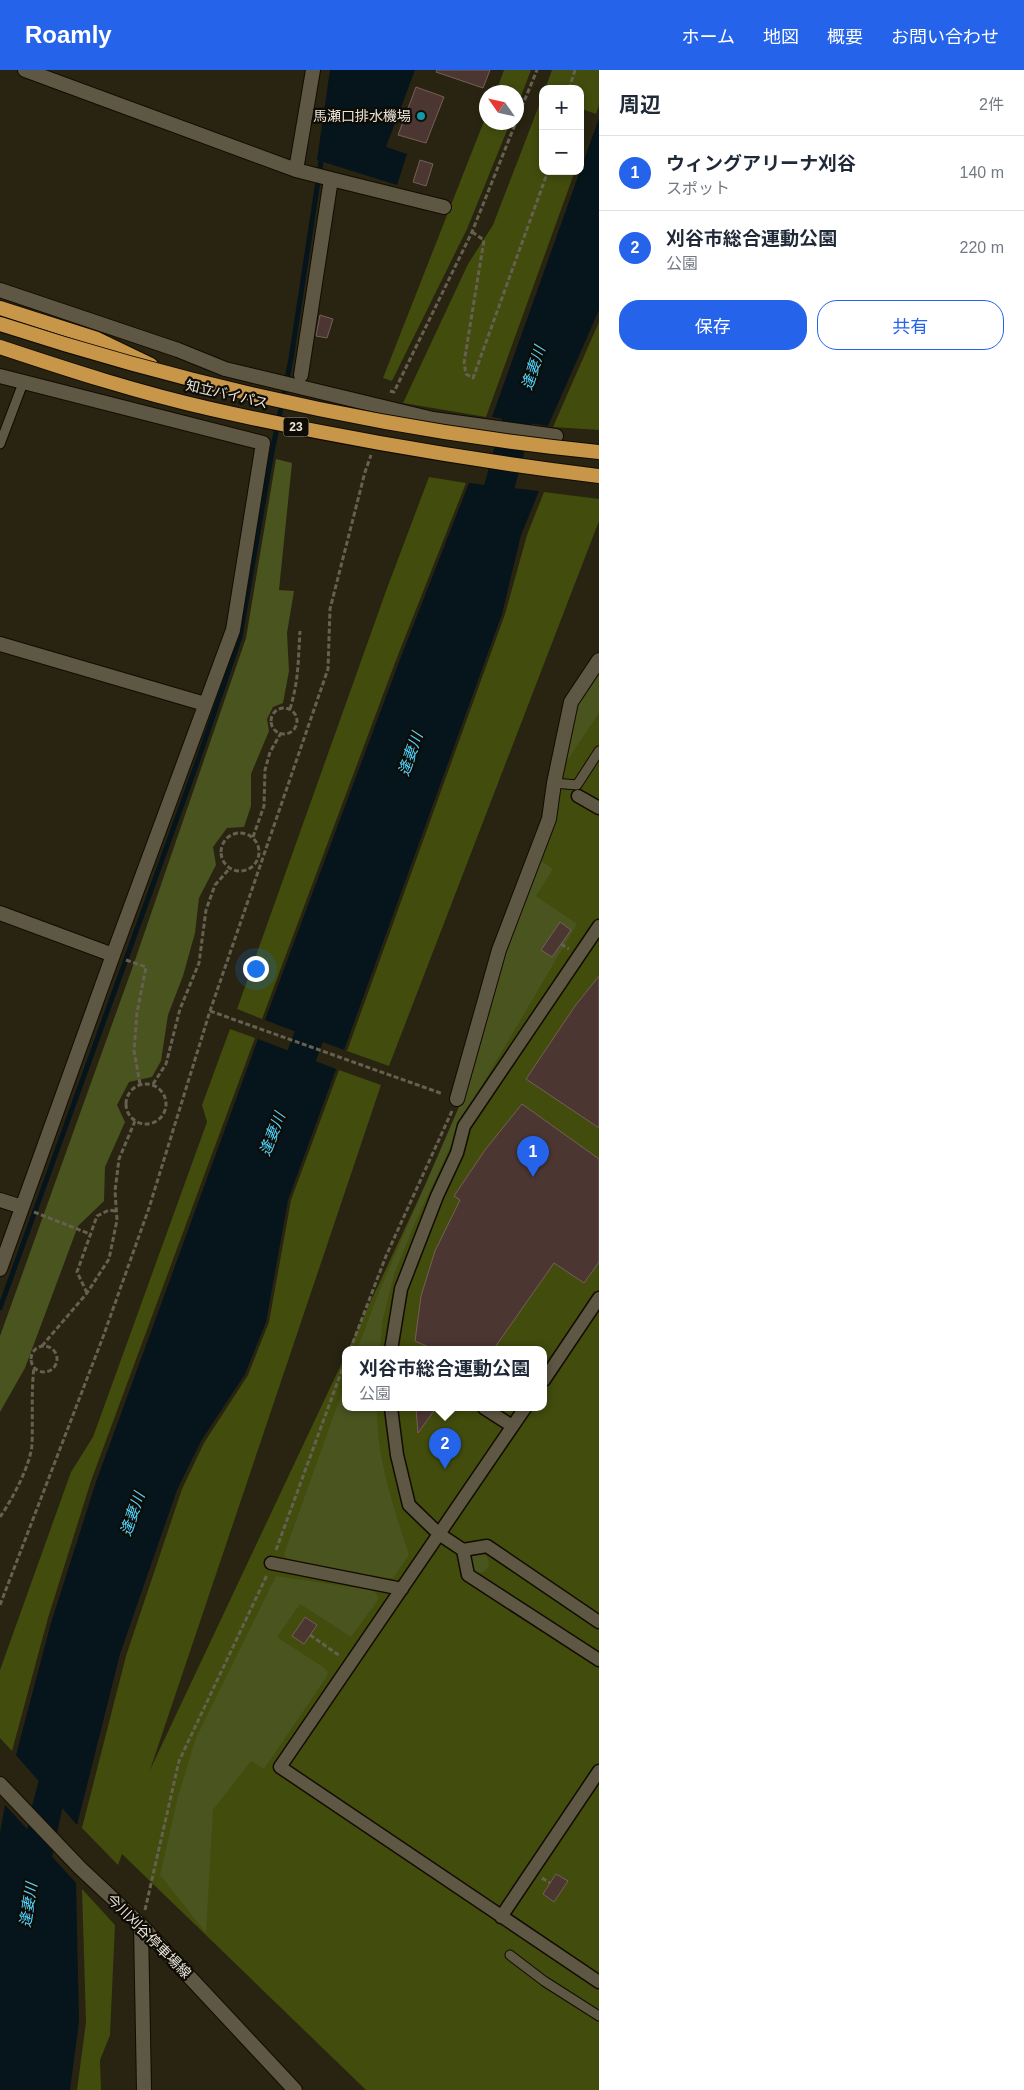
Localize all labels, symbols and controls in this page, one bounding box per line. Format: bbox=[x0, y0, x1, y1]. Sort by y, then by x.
text: Roamly bbox=[25, 21, 112, 48]
text: ホーム bbox=[682, 27, 735, 47]
text: 地図 bbox=[763, 27, 799, 47]
text: 概要 bbox=[827, 27, 863, 47]
text: お問い合わせ bbox=[891, 27, 999, 47]
north arrow bbox=[479, 85, 524, 130]
map controls bbox=[539, 85, 584, 175]
button: + bbox=[539, 85, 584, 130]
text: 周辺 bbox=[619, 93, 661, 116]
text: 2件 bbox=[979, 96, 1004, 113]
place label: 馬瀬口排水機場 bbox=[313, 108, 411, 124]
marker: 馬瀬口排水機場 bbox=[415, 110, 427, 122]
button: − bbox=[539, 130, 584, 175]
text: ウィングアリーナ刈谷 bbox=[666, 153, 856, 174]
text: 1 bbox=[631, 164, 639, 181]
text: 140 m bbox=[960, 164, 1004, 181]
text: スポット bbox=[666, 180, 730, 197]
text: 刈谷市総合運動公園 bbox=[666, 228, 837, 249]
text: 2 bbox=[631, 239, 639, 256]
text: 220 m bbox=[960, 239, 1004, 256]
text: 公園 bbox=[666, 255, 698, 272]
button: 保存 bbox=[619, 300, 807, 350]
button: 共有 bbox=[817, 300, 1004, 350]
water label: 逢妻川 bbox=[518, 342, 549, 392]
street label: 知立バイパス bbox=[184, 377, 270, 411]
road number: 23 bbox=[284, 418, 308, 437]
water label: 逢妻川 bbox=[395, 728, 426, 778]
your location bbox=[243, 956, 269, 982]
water label: 逢妻川 bbox=[256, 1108, 289, 1158]
pin: 1 bbox=[517, 1136, 549, 1177]
popup bbox=[342, 1346, 547, 1411]
text: 刈谷市総合運動公園 bbox=[359, 1358, 530, 1379]
text: 公園 bbox=[359, 1385, 391, 1402]
pin: 2 bbox=[429, 1428, 461, 1469]
water label: 逢妻川 bbox=[117, 1488, 148, 1538]
water label: 逢妻川 bbox=[16, 1879, 40, 1929]
street label: 今川刈谷停車場線 bbox=[104, 1891, 194, 1981]

